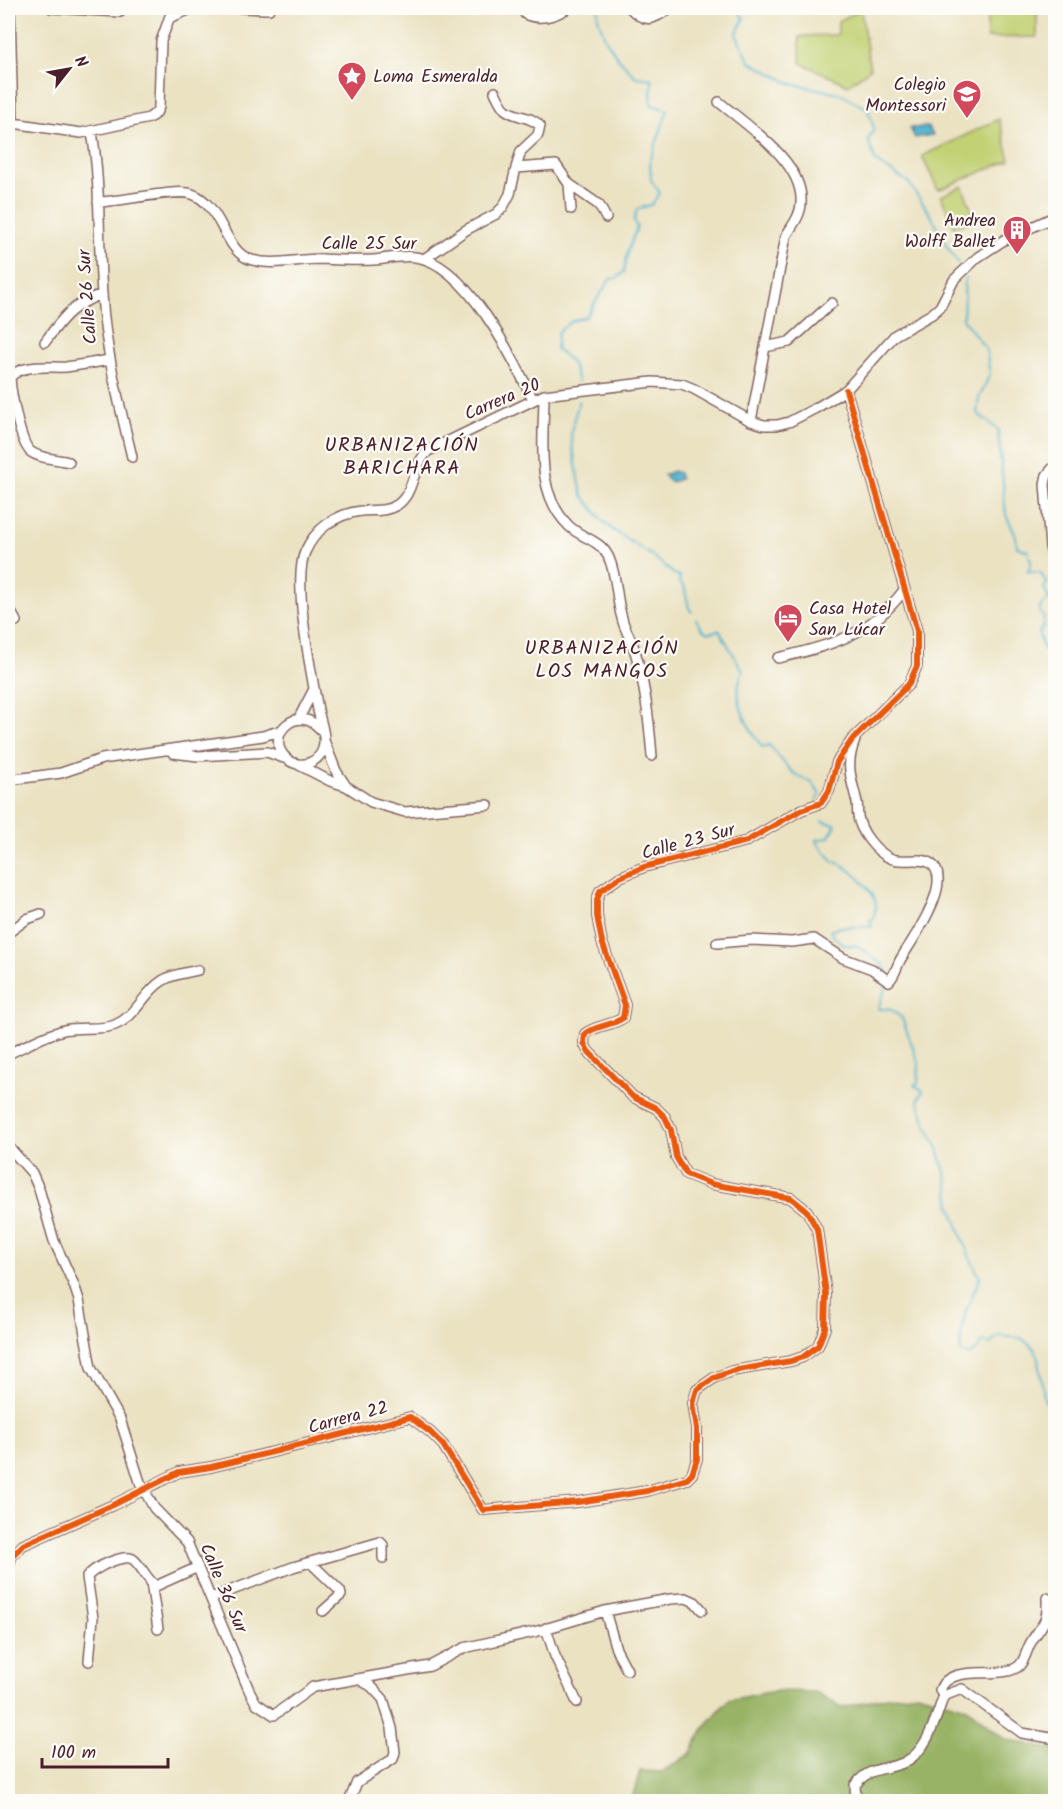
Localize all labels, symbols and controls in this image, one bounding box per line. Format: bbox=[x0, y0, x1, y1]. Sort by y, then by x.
north arrow bbox=[39, 39, 99, 99]
text: N bbox=[67, 51, 94, 73]
place icon: Loma Esmeralda bbox=[336, 60, 368, 102]
place label: Loma Esmeralda bbox=[373, 63, 498, 92]
place label: Colegio Montessori bbox=[865, 71, 947, 121]
school or university icon: Colegio Montessori bbox=[951, 78, 983, 120]
place label: Andrea Wolff Ballet bbox=[905, 207, 997, 257]
building icon: Andrea Wolff Ballet bbox=[1001, 214, 1033, 256]
street label: Calle 25 Sur bbox=[322, 230, 417, 259]
street label: Calle 26 Sur bbox=[71, 247, 106, 345]
street label: Carrera 20 bbox=[460, 371, 545, 429]
district label: URBANIZACIÓN BARICHARA bbox=[325, 430, 479, 485]
place label: Casa Hotel San Lúcar bbox=[809, 595, 892, 645]
hotel icon: Casa Hotel San Lúcar bbox=[772, 602, 804, 644]
district label: URBANIZACIÓN LOS MANGOS bbox=[525, 633, 679, 688]
street label: Calle 23 Sur bbox=[639, 816, 739, 869]
street label: Carrera 22 bbox=[305, 1394, 392, 1443]
street label: Calle 36 Sur bbox=[191, 1539, 255, 1639]
scale bar bbox=[42, 1731, 168, 1769]
text: 100 m bbox=[51, 1739, 96, 1768]

